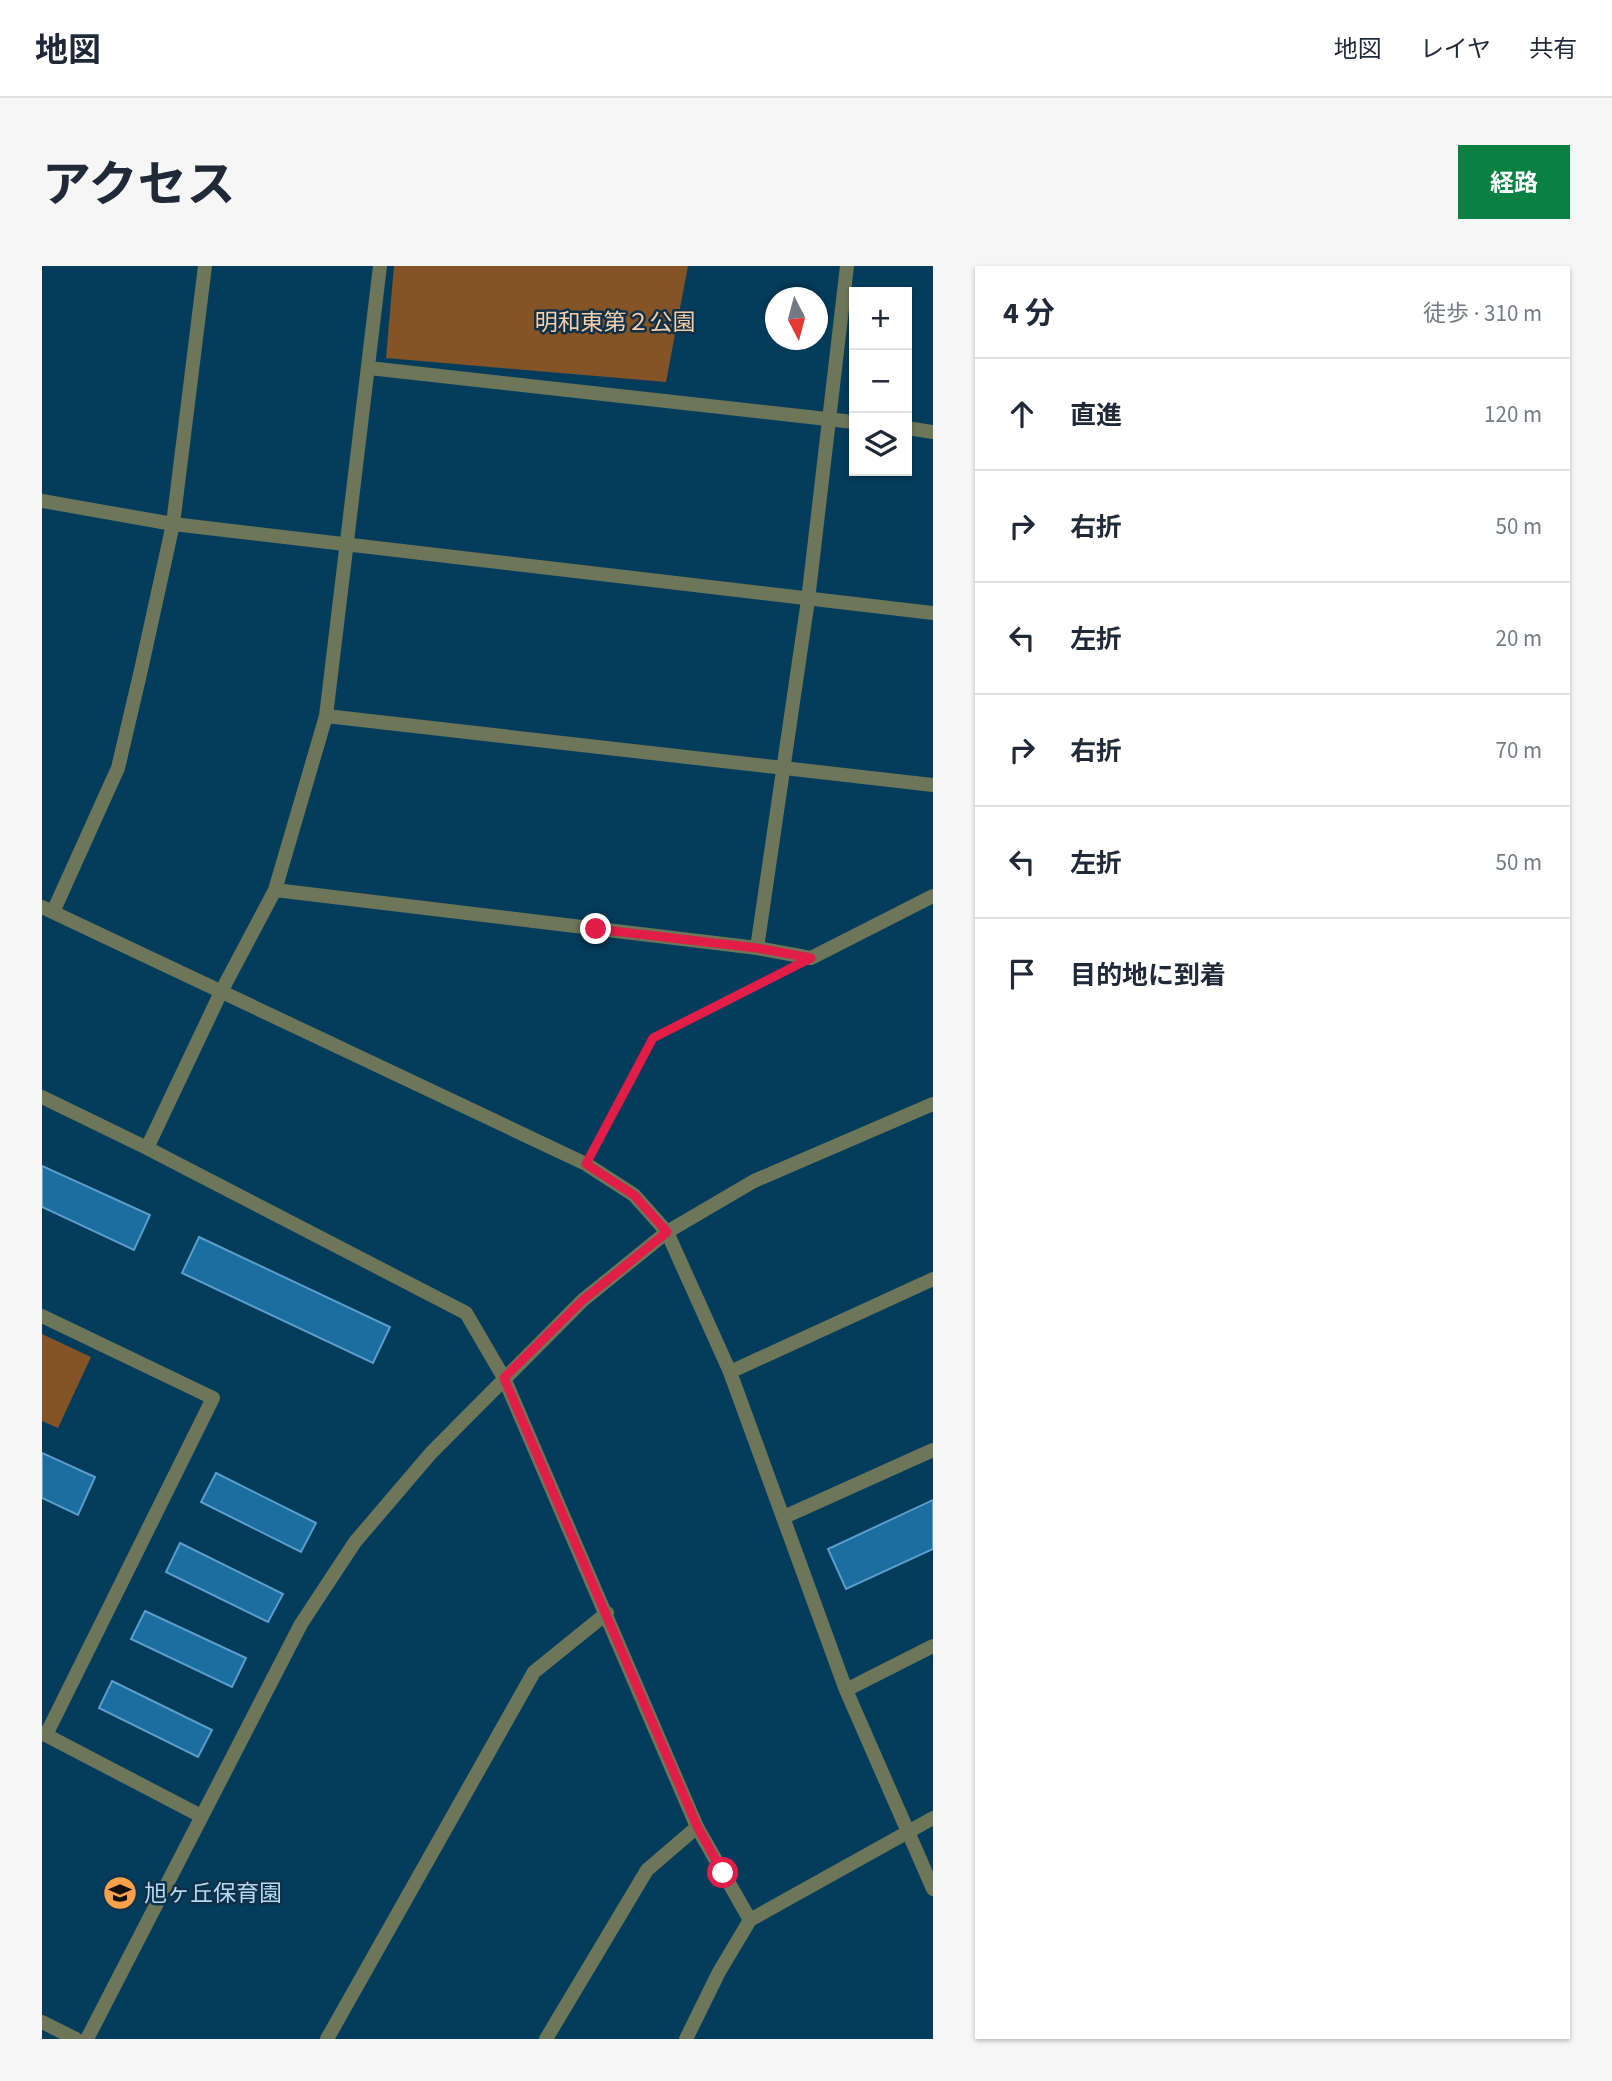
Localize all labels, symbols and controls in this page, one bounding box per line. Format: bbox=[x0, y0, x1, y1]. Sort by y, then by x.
text: 地図 bbox=[35, 27, 101, 74]
text: 地図 bbox=[1334, 32, 1382, 67]
text: レイヤ bbox=[1420, 32, 1491, 67]
text: 共有 bbox=[1529, 32, 1577, 67]
button: 経路 bbox=[1458, 145, 1570, 219]
text: アクセス bbox=[42, 151, 236, 221]
north arrow bbox=[765, 287, 828, 350]
map controls bbox=[849, 287, 912, 476]
button: + bbox=[849, 287, 912, 350]
text: 4 分 bbox=[1003, 292, 1055, 335]
text: 徒歩 · 310 m bbox=[1423, 297, 1542, 330]
park label: 明和東第２公園 bbox=[535, 306, 696, 339]
button: − bbox=[849, 350, 912, 413]
icon: ahead bbox=[1003, 395, 1041, 433]
text: 直進 bbox=[1070, 397, 1122, 434]
text: 120 m bbox=[1484, 398, 1542, 431]
button: layers bbox=[849, 413, 912, 476]
icon: right bbox=[1003, 507, 1041, 545]
text: 右折 bbox=[1070, 509, 1122, 546]
text: 50 m bbox=[1495, 510, 1542, 543]
icon: left bbox=[1003, 619, 1041, 657]
text: 左折 bbox=[1070, 621, 1122, 658]
text: 20 m bbox=[1495, 622, 1542, 655]
icon: right bbox=[1003, 731, 1041, 769]
text: 右折 bbox=[1070, 733, 1122, 770]
text: 70 m bbox=[1495, 734, 1542, 767]
icon: left bbox=[1003, 843, 1041, 881]
text: 左折 bbox=[1070, 845, 1122, 882]
text: 50 m bbox=[1495, 846, 1542, 879]
route end bbox=[580, 913, 611, 944]
icon: arrive bbox=[1003, 955, 1041, 993]
text: 目的地に到着 bbox=[1070, 957, 1226, 994]
route start bbox=[707, 1857, 738, 1888]
school or university icon: 旭ヶ丘保育園 bbox=[101, 1874, 139, 1912]
place label: 旭ヶ丘保育園 bbox=[144, 1877, 282, 1910]

